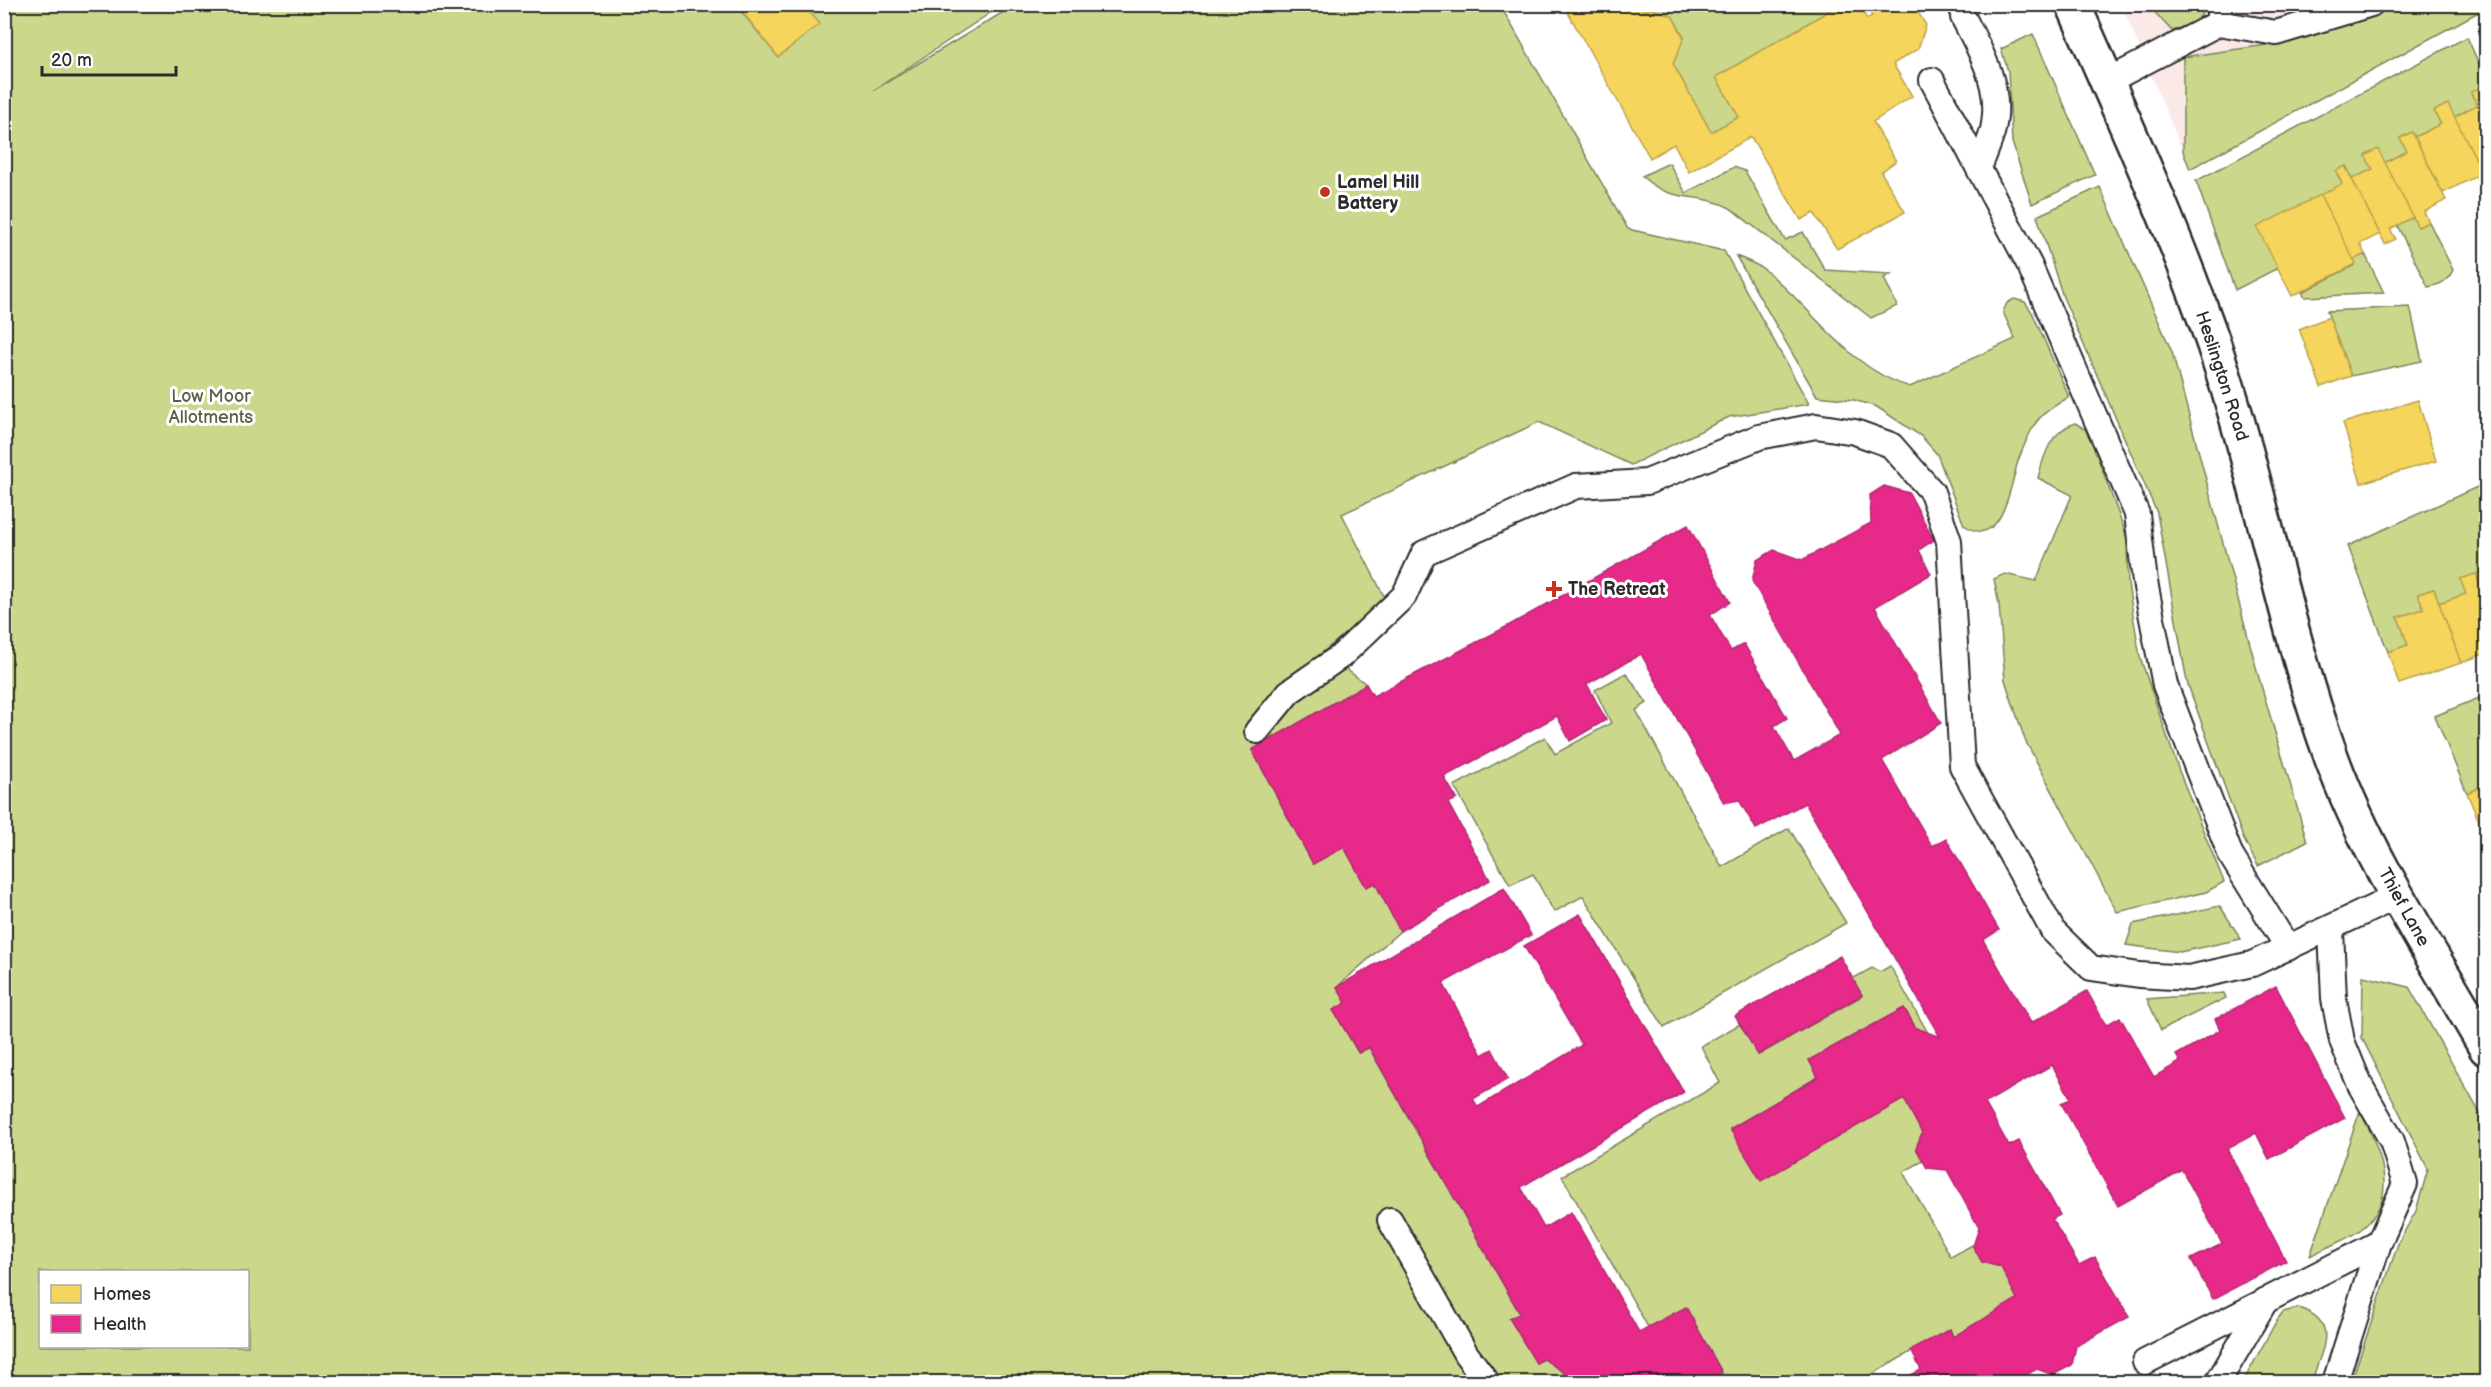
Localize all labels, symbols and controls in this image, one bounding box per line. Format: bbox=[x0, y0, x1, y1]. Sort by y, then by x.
scale bar bbox=[42, 39, 176, 77]
text: 20 m bbox=[51, 50, 92, 71]
place label: Lamel Hill Battery bbox=[1337, 172, 1419, 214]
marker: Lamel Hill Battery bbox=[1318, 185, 1332, 199]
street label: Heslington Road bbox=[2191, 308, 2253, 444]
park label: Low Moor Allotments bbox=[169, 386, 253, 428]
place label: The Retreat bbox=[1568, 579, 1665, 600]
marker: The Retreat bbox=[1545, 580, 1563, 598]
street label: Thief Lane bbox=[2374, 864, 2434, 950]
legend bbox=[39, 1270, 249, 1348]
text: Homes bbox=[93, 1284, 151, 1305]
text: Health bbox=[93, 1314, 147, 1335]

